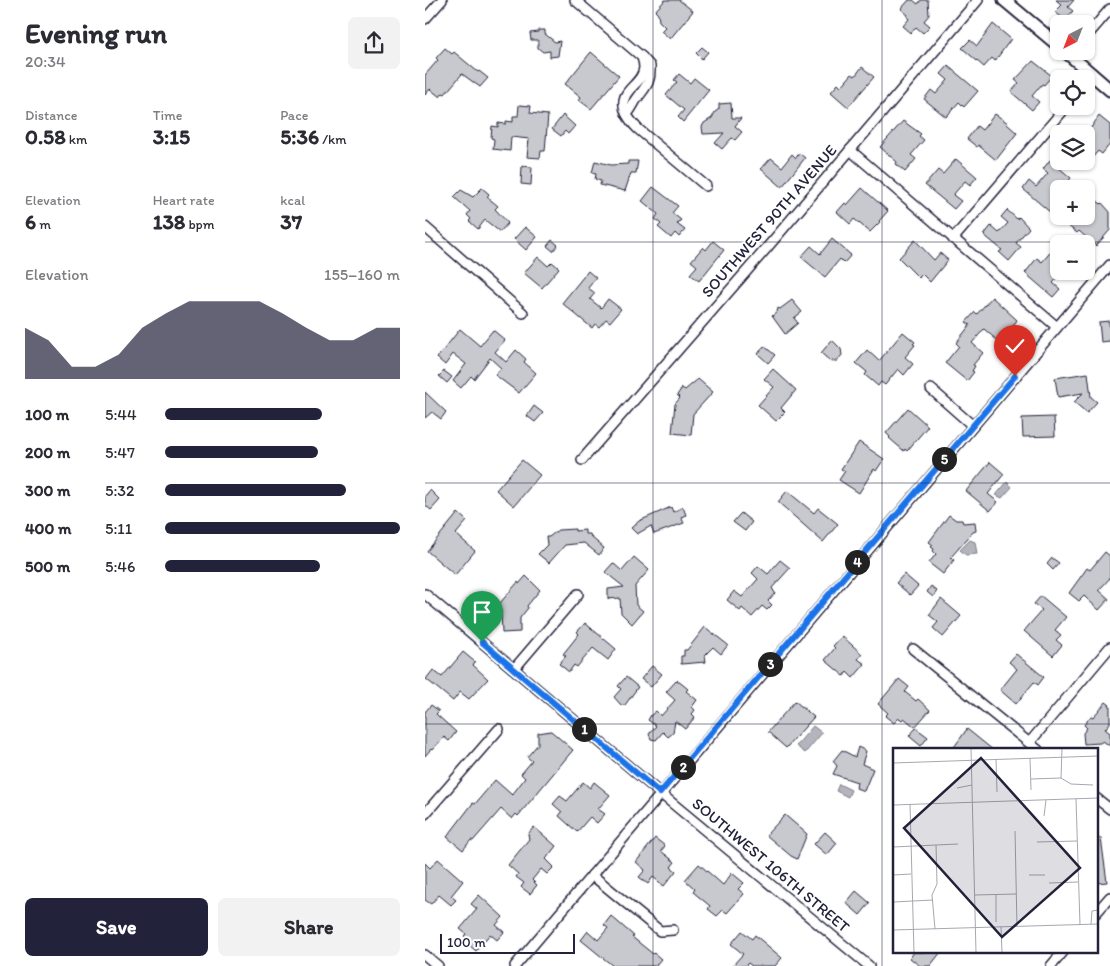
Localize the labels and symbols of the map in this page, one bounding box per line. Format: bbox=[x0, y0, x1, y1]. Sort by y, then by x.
north arrow bbox=[1050, 15, 1095, 60]
street label: SOUTHWEST 90TH AVENUE bbox=[698, 141, 841, 301]
pin bbox=[994, 325, 1036, 376]
pin: 5 bbox=[931, 446, 957, 472]
pin: 4 bbox=[845, 550, 869, 574]
pin bbox=[461, 591, 503, 642]
pin: 3 bbox=[757, 652, 783, 676]
pin: 1 bbox=[571, 716, 597, 742]
inset map bbox=[893, 748, 1097, 954]
pin: 2 bbox=[671, 754, 695, 780]
street label: SOUTHWEST 106TH STREET bbox=[689, 794, 853, 936]
scale bar bbox=[440, 931, 575, 954]

